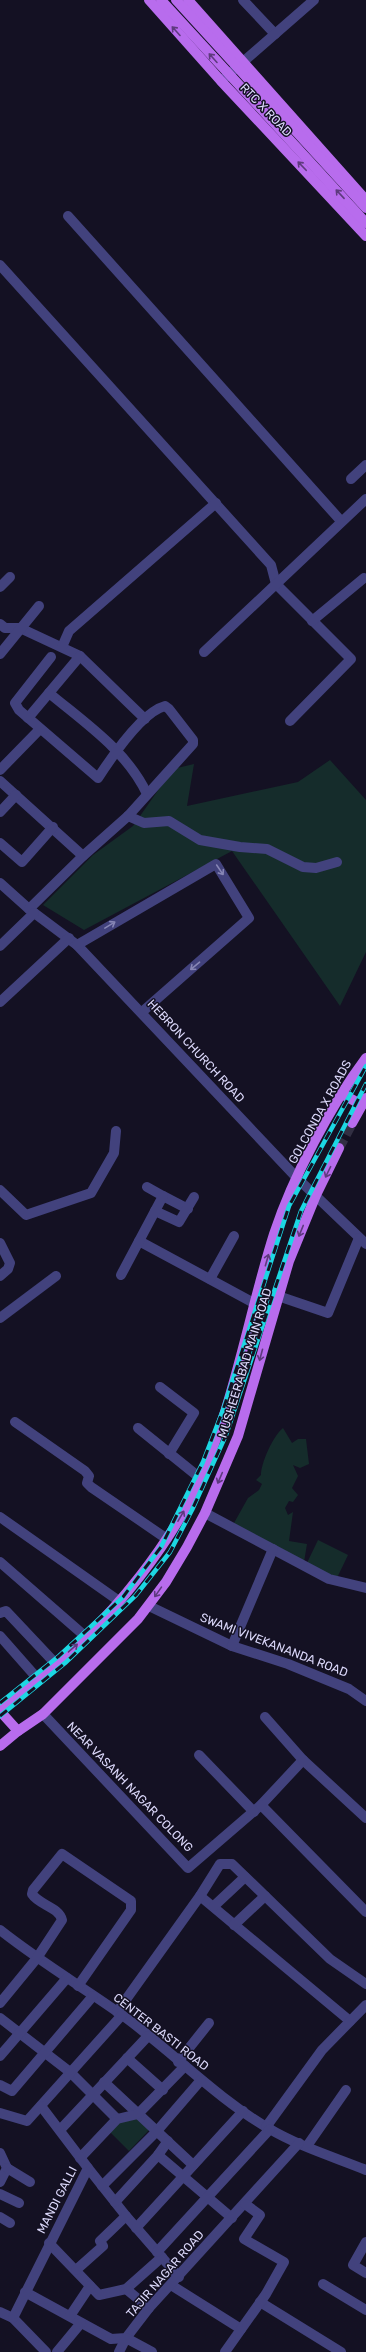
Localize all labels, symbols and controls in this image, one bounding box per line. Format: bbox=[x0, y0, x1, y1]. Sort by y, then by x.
one-way arrow bbox=[172, 26, 181, 36]
one-way arrow bbox=[209, 53, 218, 63]
street label: RTC X ROAD bbox=[237, 81, 295, 139]
one-way arrow bbox=[297, 161, 306, 171]
one-way arrow bbox=[335, 189, 344, 199]
one-way arrow bbox=[216, 864, 224, 875]
one-way arrow bbox=[104, 920, 116, 928]
one-way arrow bbox=[189, 962, 200, 971]
street label: HEBRON CHURCH ROAD bbox=[145, 997, 247, 1105]
street label: GOLCONDA X ROADS bbox=[286, 1058, 354, 1166]
one-way arrow bbox=[324, 1165, 331, 1177]
one-way arrow bbox=[297, 1225, 304, 1237]
one-way arrow bbox=[264, 1254, 271, 1267]
street label: MUSHEERABAD MAIN ROAD bbox=[216, 1286, 274, 1440]
one-way arrow bbox=[257, 1348, 264, 1361]
one-way arrow bbox=[216, 1472, 223, 1484]
one-way arrow bbox=[178, 1510, 186, 1522]
one-way arrow bbox=[154, 1587, 162, 1598]
street label: SWAMI VIVEKANANDA ROAD bbox=[198, 1610, 350, 1680]
one-way arrow bbox=[67, 1644, 78, 1653]
street label: NEAR VASANH NAGAR COLONG bbox=[64, 1719, 196, 1855]
street label: CENTER BASTI ROAD bbox=[111, 1990, 211, 2074]
street label: MANDI GALLI bbox=[34, 2164, 80, 2236]
street label: TAJIR NAGAR ROAD bbox=[123, 2228, 207, 2320]

